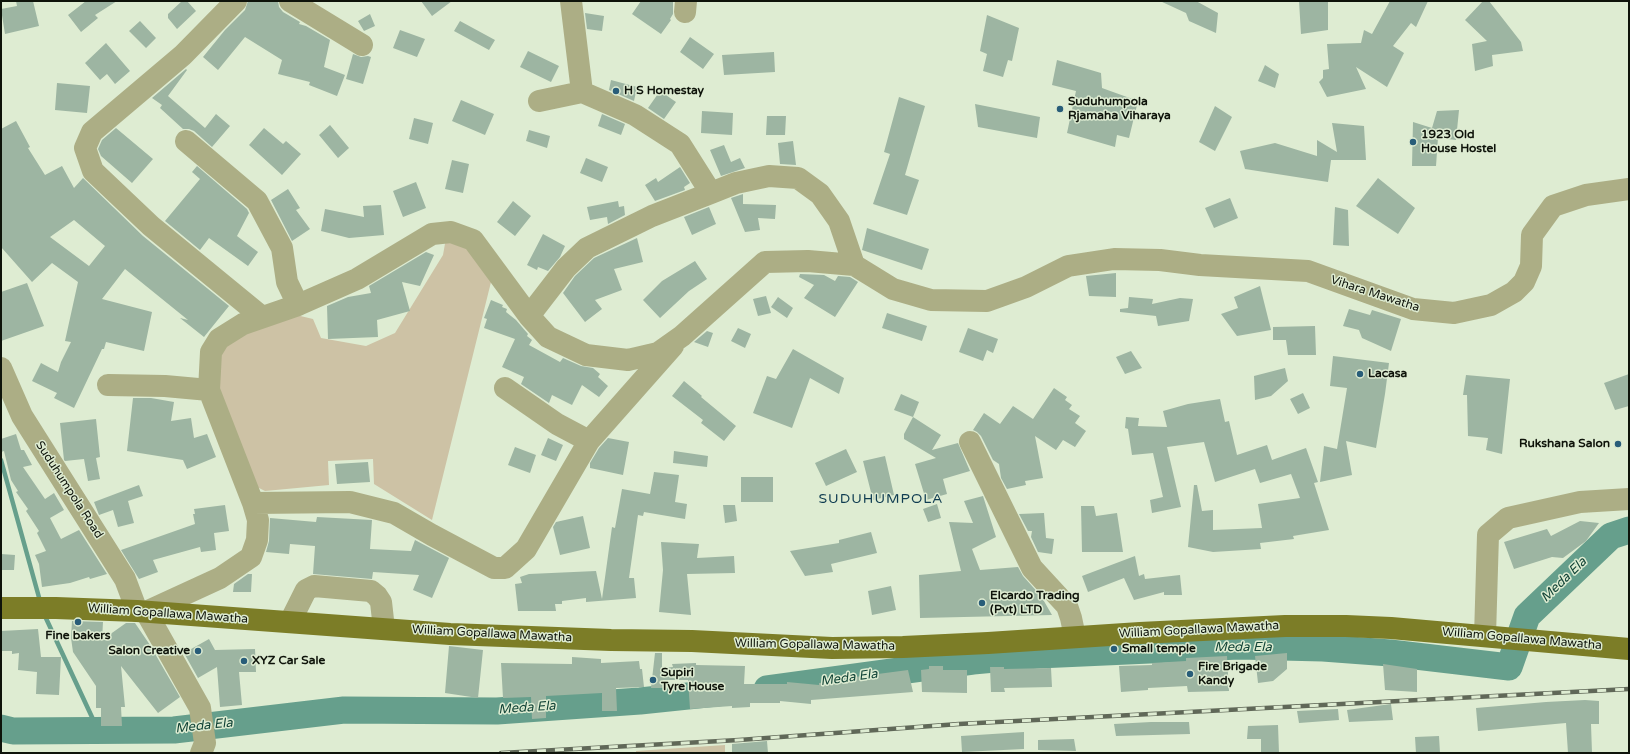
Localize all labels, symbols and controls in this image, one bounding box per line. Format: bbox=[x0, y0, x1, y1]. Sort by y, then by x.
place label: H S Homestay bbox=[624, 84, 704, 98]
marker: H S Homestay bbox=[611, 86, 621, 96]
place label: Suduhumpola Rjamaha Viharaya bbox=[1068, 95, 1171, 123]
marker: Suduhumpola Rjamaha Viharaya bbox=[1055, 104, 1065, 114]
place label: 1923 Old House Hostel bbox=[1421, 128, 1496, 156]
marker: 1923 Old House Hostel bbox=[1408, 137, 1418, 147]
street label: Vihara Mawatha bbox=[1329, 273, 1421, 315]
place label: Lacasa bbox=[1368, 367, 1407, 381]
marker: Lacasa bbox=[1355, 369, 1365, 379]
place label: Rukshana Salon bbox=[1519, 437, 1610, 451]
street label: Suduhumpola Road bbox=[32, 439, 106, 541]
marker: Rukshana Salon bbox=[1613, 439, 1623, 449]
district label: SUDUHUMPOLA bbox=[818, 491, 944, 507]
water label: Meda Ela bbox=[1538, 554, 1590, 606]
place label: Elcardo Trading (Pvt) LTD bbox=[990, 589, 1080, 617]
marker: Elcardo Trading (Pvt) LTD bbox=[977, 598, 987, 608]
street label: William Gopallawa Mawatha bbox=[88, 601, 248, 627]
marker: Fine bakers bbox=[73, 617, 83, 627]
street label: William Gopallawa Mawatha bbox=[1119, 619, 1279, 641]
street label: William Gopallawa Mawatha bbox=[412, 623, 572, 645]
street label: William Gopallawa Mawatha bbox=[1442, 625, 1602, 653]
place label: Fine bakers bbox=[45, 629, 111, 643]
street label: William Gopallawa Mawatha bbox=[735, 636, 895, 654]
water label: Meda Ela bbox=[1214, 640, 1272, 656]
place label: Small temple bbox=[1122, 642, 1196, 656]
place label: Salon Creative bbox=[108, 644, 190, 658]
marker: Small temple bbox=[1109, 644, 1119, 654]
marker: Salon Creative bbox=[193, 646, 203, 656]
place label: XYZ Car Sale bbox=[252, 654, 325, 668]
marker: XYZ Car Sale bbox=[239, 656, 249, 666]
place label: Fire Brigade Kandy bbox=[1198, 660, 1267, 688]
place label: Supiri Tyre House bbox=[661, 666, 724, 694]
water label: Meda Ela bbox=[819, 666, 879, 690]
marker: Fire Brigade Kandy bbox=[1185, 669, 1195, 679]
marker: Supiri Tyre House bbox=[648, 675, 658, 685]
water label: Meda Ela bbox=[498, 698, 556, 718]
water label: Meda Ela bbox=[175, 715, 233, 737]

